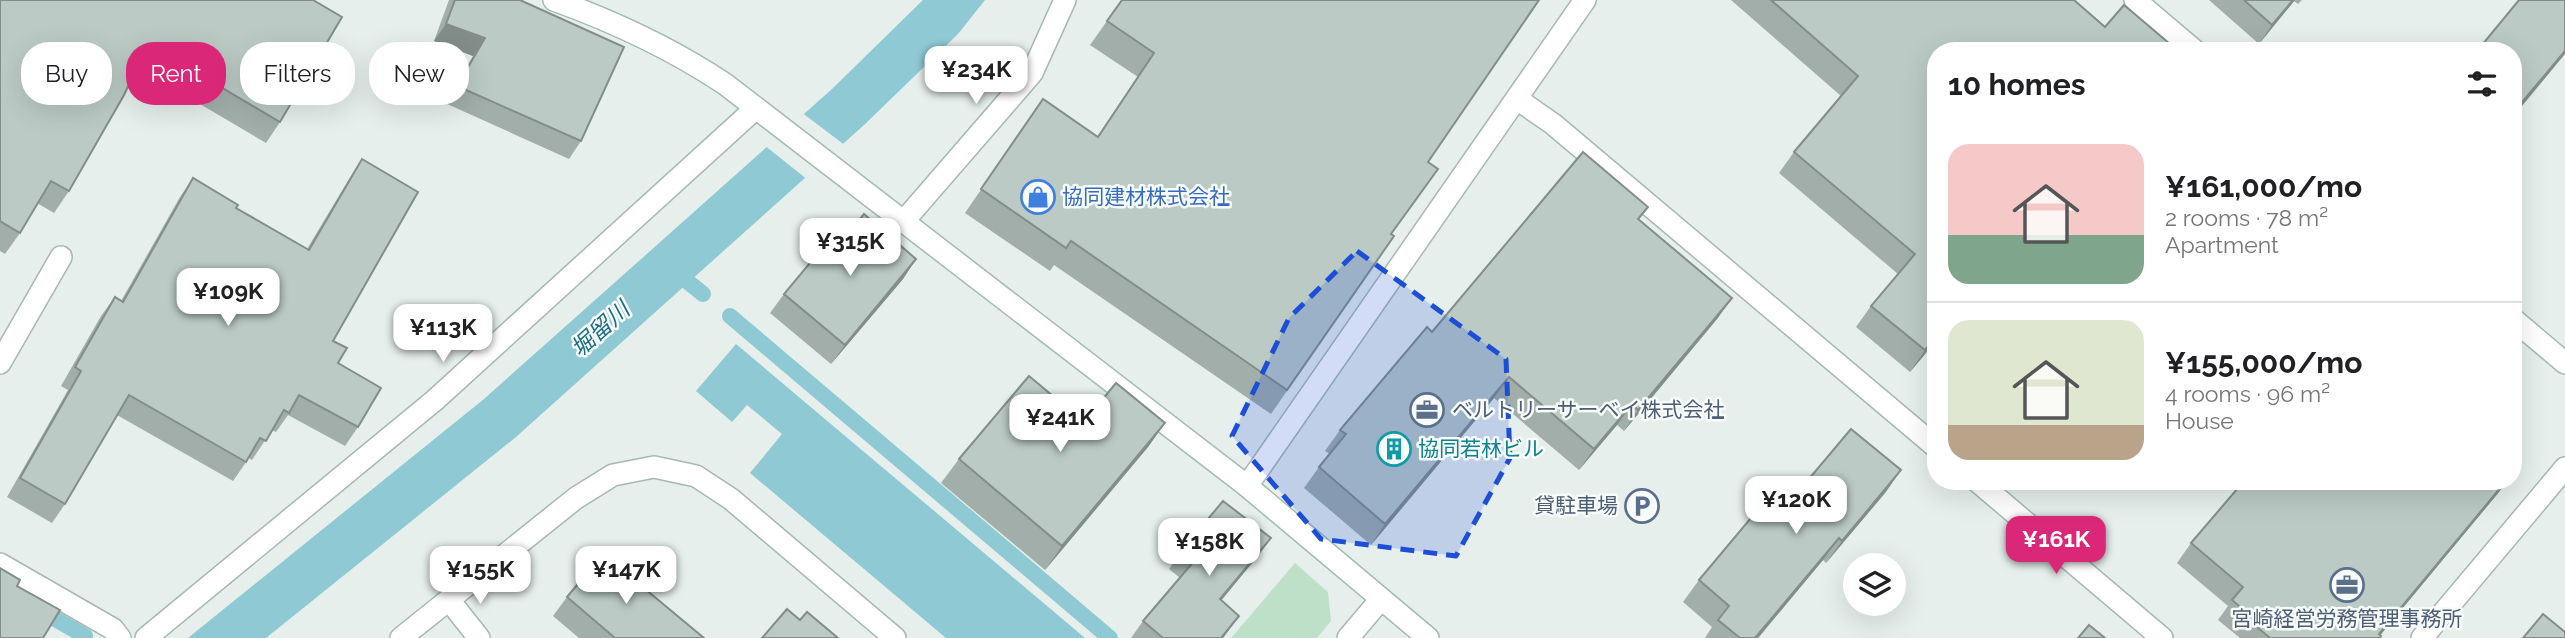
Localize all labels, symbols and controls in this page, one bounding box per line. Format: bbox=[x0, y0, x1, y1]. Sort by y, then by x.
chip: Buy bbox=[21, 42, 112, 105]
chip: Rent bbox=[126, 42, 226, 105]
chip: Filters bbox=[240, 42, 355, 105]
chip: New bbox=[369, 42, 469, 105]
pin: ¥234K bbox=[927, 46, 1025, 106]
text: ¥234K bbox=[941, 55, 1011, 82]
icon: filters bbox=[2463, 65, 2501, 103]
text: 10 homes bbox=[1948, 67, 2085, 102]
text: ¥161,000/mo bbox=[2165, 169, 2362, 204]
icon: home bbox=[2004, 172, 2088, 256]
shop icon: 協同建材株式会社 bbox=[1019, 178, 1057, 216]
place label: 協同建材株式会社 bbox=[1062, 184, 1230, 209]
text: 2 rooms · 78 m² bbox=[2165, 204, 2328, 231]
pin: ¥315K bbox=[801, 218, 899, 278]
text: ¥315K bbox=[816, 227, 884, 254]
text: Apartment bbox=[2165, 231, 2279, 258]
pin: ¥109K bbox=[179, 268, 277, 328]
text: ¥109K bbox=[193, 277, 263, 304]
water label: 堀留川 bbox=[565, 294, 637, 362]
pin: ¥113K bbox=[394, 304, 492, 364]
text: ¥113K bbox=[409, 313, 477, 340]
text: ¥155,000/mo bbox=[2165, 345, 2362, 380]
icon: home bbox=[2004, 348, 2088, 432]
text: 4 rooms · 96 m² bbox=[2165, 380, 2330, 407]
office icon: ベルトリーサーベイ株式会社 bbox=[1408, 391, 1446, 429]
pin: ¥241K bbox=[1011, 394, 1109, 454]
place label: ベルトリーサーベイ株式会社 bbox=[1452, 397, 1725, 422]
text: ¥241K bbox=[1025, 403, 1095, 430]
text: House bbox=[2165, 407, 2234, 434]
building icon: 協同若林ビル bbox=[1375, 430, 1413, 468]
place label: 協同若林ビル bbox=[1418, 436, 1544, 461]
pin: ¥120K bbox=[1747, 476, 1845, 536]
text: ¥120K bbox=[1761, 485, 1831, 512]
parking icon: 貸駐車場 bbox=[1623, 487, 1661, 525]
place label: 貸駐車場 bbox=[1534, 493, 1618, 518]
pin: ¥161K bbox=[2007, 516, 2105, 576]
pin: ¥158K bbox=[1160, 518, 1258, 578]
text: ¥161K bbox=[2022, 525, 2090, 552]
text: ¥158K bbox=[1174, 527, 1244, 554]
pin: ¥155K bbox=[431, 546, 529, 606]
pin: ¥147K bbox=[577, 546, 675, 606]
map controls bbox=[1843, 553, 1906, 616]
button: layers bbox=[1843, 553, 1906, 616]
text: ¥155K bbox=[446, 555, 514, 582]
text: ¥147K bbox=[591, 555, 661, 582]
office icon: 宮崎経営労務管理事務所 bbox=[2328, 566, 2366, 604]
place label: 宮崎経営労務管理事務所 bbox=[2232, 606, 2463, 631]

